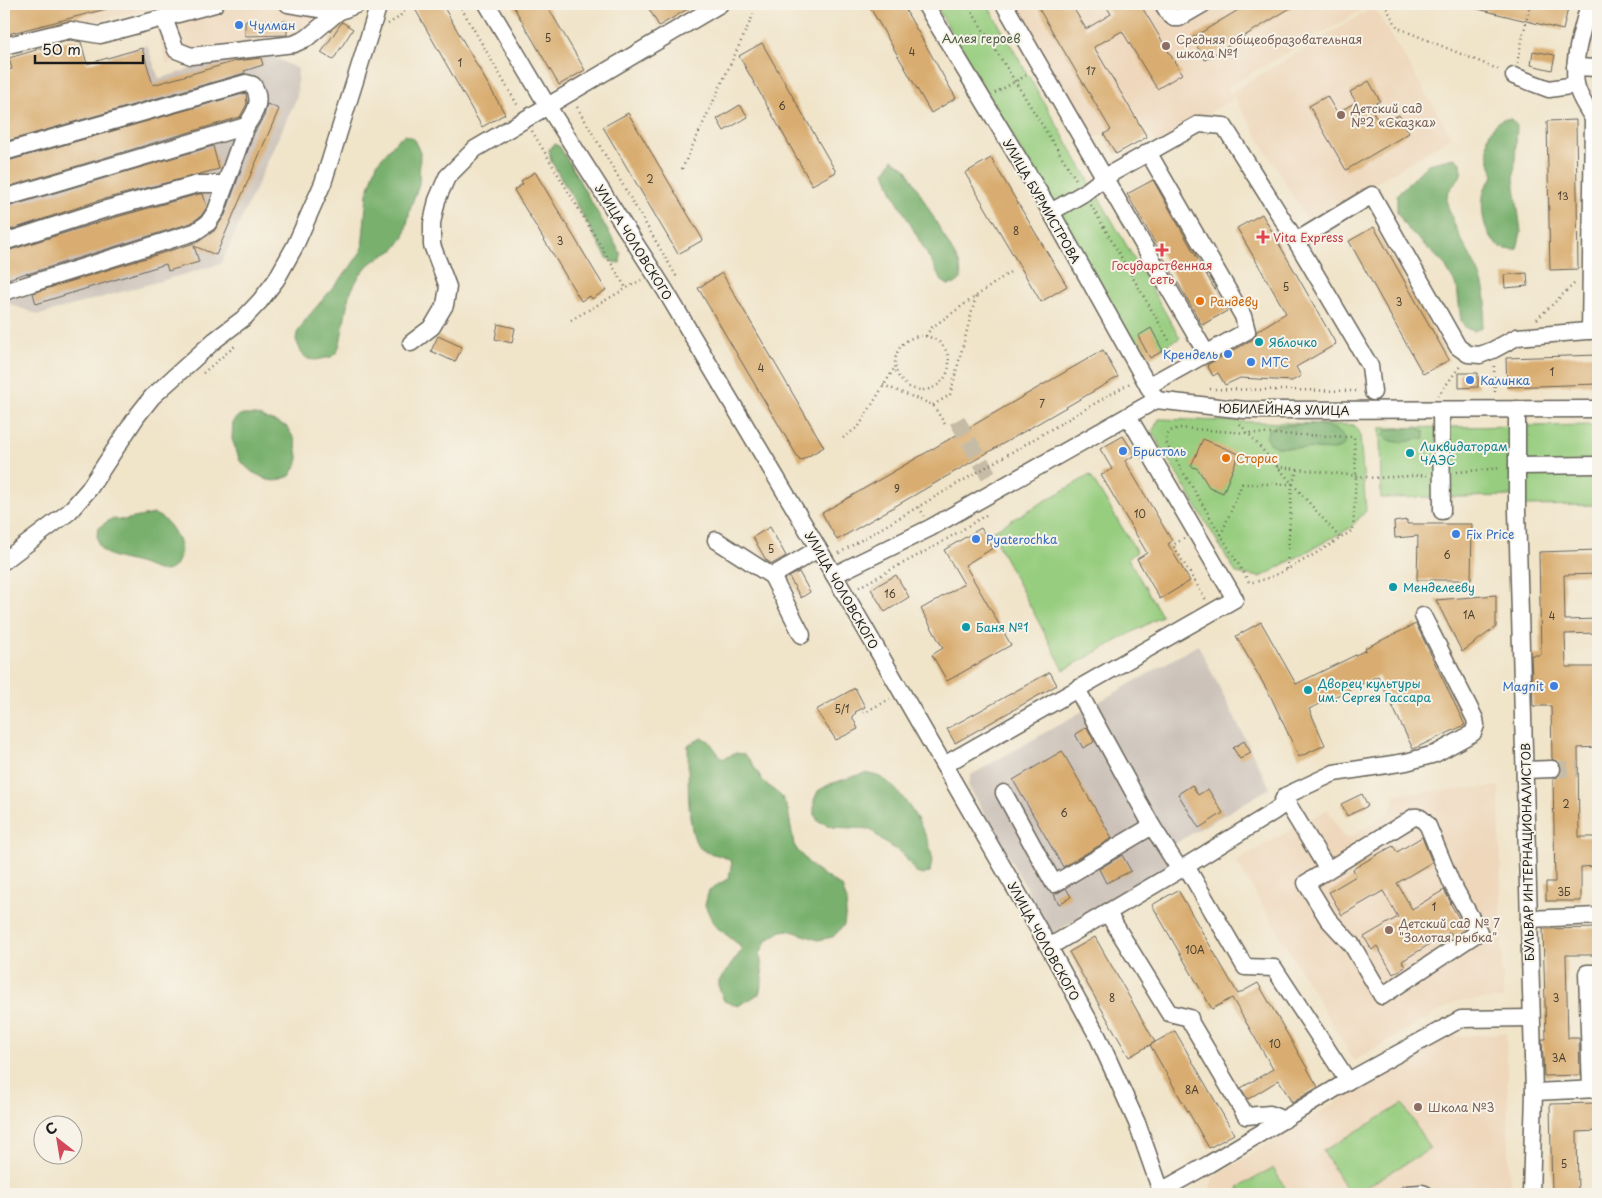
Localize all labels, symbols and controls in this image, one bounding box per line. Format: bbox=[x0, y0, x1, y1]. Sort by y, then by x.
place label: Чулман bbox=[249, 16, 296, 34]
marker: Чулман bbox=[233, 19, 245, 31]
park label: Аллея героев bbox=[942, 29, 1020, 47]
house number: 5 bbox=[545, 30, 551, 45]
place label: Средняя общеобразовательная школа №1 bbox=[1176, 30, 1362, 62]
scale bar bbox=[35, 32, 142, 64]
text: 50 m bbox=[42, 37, 81, 60]
marker: Средняя общеобразовательная школа №1 bbox=[1160, 40, 1172, 52]
house number: 4 bbox=[909, 44, 916, 59]
house number: 1 bbox=[458, 55, 462, 70]
house number: 17 bbox=[1086, 63, 1097, 78]
house number: 6 bbox=[778, 98, 786, 113]
place label: Детский сад №2 «Сказка» bbox=[1350, 99, 1436, 131]
marker: Детский сад №2 «Сказка» bbox=[1335, 109, 1347, 121]
street label: УЛИЦА БУРМИСТРОВА bbox=[999, 135, 1085, 267]
house number: 2 bbox=[646, 171, 654, 186]
street label: УЛИЦА ЧОЛОВСКОГО bbox=[591, 181, 677, 303]
house number: 13 bbox=[1557, 188, 1569, 203]
house number: 8 bbox=[1013, 223, 1019, 238]
place label: Vita Express bbox=[1273, 228, 1344, 246]
marker: Vita Express bbox=[1257, 231, 1269, 243]
house number: 3 bbox=[557, 233, 563, 248]
marker: Государственная сеть bbox=[1156, 244, 1168, 256]
place label: Государственная сеть bbox=[1112, 256, 1212, 288]
house number: 5 bbox=[1283, 279, 1289, 294]
place label: Рандеву bbox=[1210, 292, 1258, 310]
house number: 3 bbox=[1396, 294, 1402, 309]
marker: Рандеву bbox=[1194, 295, 1206, 307]
place label: Яблочко bbox=[1269, 333, 1317, 351]
marker: Яблочко bbox=[1253, 336, 1265, 348]
place label: Крендель bbox=[1163, 345, 1218, 363]
marker: Крендель bbox=[1222, 348, 1234, 360]
place label: МТС bbox=[1261, 353, 1289, 371]
marker: МТС bbox=[1245, 356, 1257, 368]
house number: 4 bbox=[758, 360, 765, 375]
house number: 1 bbox=[1550, 364, 1554, 379]
place label: Калинка bbox=[1480, 371, 1531, 389]
marker: Калинка bbox=[1464, 374, 1476, 386]
house number: 7 bbox=[1039, 396, 1045, 411]
street label: ЮБИЛЕЙНАЯ УЛИЦА bbox=[1218, 399, 1350, 419]
place label: Ликвидаторам ЧАЭС bbox=[1420, 437, 1508, 469]
place label: Бристоль bbox=[1133, 442, 1186, 460]
marker: Бристоль bbox=[1117, 445, 1129, 457]
marker: Ликвидаторам ЧАЭС bbox=[1404, 447, 1416, 459]
place label: Сторис bbox=[1236, 449, 1278, 467]
marker: Сторис bbox=[1220, 452, 1232, 464]
house number: 9 bbox=[894, 481, 900, 496]
house number: 10 bbox=[1134, 506, 1146, 521]
place label: Fix Price bbox=[1466, 525, 1514, 543]
street label: УЛИЦА ЧОЛОВСКОГО bbox=[801, 528, 883, 652]
marker: Fix Price bbox=[1450, 528, 1462, 540]
place label: Pyaterochka bbox=[986, 530, 1058, 548]
marker: Pyaterochka bbox=[970, 533, 982, 545]
house number: 5 bbox=[768, 541, 774, 556]
house number: 6 bbox=[1443, 547, 1451, 562]
place label: Менделееву bbox=[1403, 578, 1475, 596]
marker: Менделееву bbox=[1387, 581, 1399, 593]
house number: 16 bbox=[884, 586, 896, 601]
house number: 1А bbox=[1463, 607, 1475, 622]
house number: 4 bbox=[1549, 608, 1556, 623]
place label: Баня №1 bbox=[976, 618, 1029, 636]
marker: Баня №1 bbox=[960, 621, 972, 633]
place label: Дворец культуры им. Сергея Гассара bbox=[1317, 674, 1432, 706]
place label: Magnit bbox=[1503, 677, 1544, 695]
marker: Magnit bbox=[1548, 680, 1560, 692]
marker: Дворец культуры им. Сергея Гассара bbox=[1302, 684, 1314, 696]
house number: 5/1 bbox=[834, 701, 850, 716]
street label: БУЛЬВАР ИНТЕРНАЦИОНАЛИСТОВ bbox=[1516, 743, 1538, 961]
house number: 2 bbox=[1562, 796, 1570, 811]
house number: 6 bbox=[1060, 805, 1068, 820]
street label: УЛИЦА ЧОЛОВСКОГО bbox=[1004, 878, 1084, 1004]
house number: 3Б bbox=[1557, 884, 1571, 899]
house number: 1 bbox=[1432, 899, 1436, 914]
place label: Детский сад № 7 "Золотая рыбка" bbox=[1398, 914, 1500, 946]
marker: Детский сад № 7 "Золотая рыбка" bbox=[1383, 924, 1395, 936]
house number: 10А bbox=[1185, 942, 1205, 957]
house number: 8 bbox=[1109, 990, 1115, 1005]
house number: 3 bbox=[1553, 990, 1559, 1005]
house number: 10 bbox=[1269, 1036, 1281, 1051]
house number: 3А bbox=[1552, 1050, 1566, 1065]
house number: 8А bbox=[1185, 1082, 1199, 1097]
place label: Школа №3 bbox=[1428, 1098, 1495, 1116]
marker: Школа №3 bbox=[1412, 1101, 1424, 1113]
north arrow bbox=[32, 1116, 82, 1166]
text: С bbox=[41, 1117, 61, 1140]
house number: 5 bbox=[1561, 1156, 1567, 1171]

